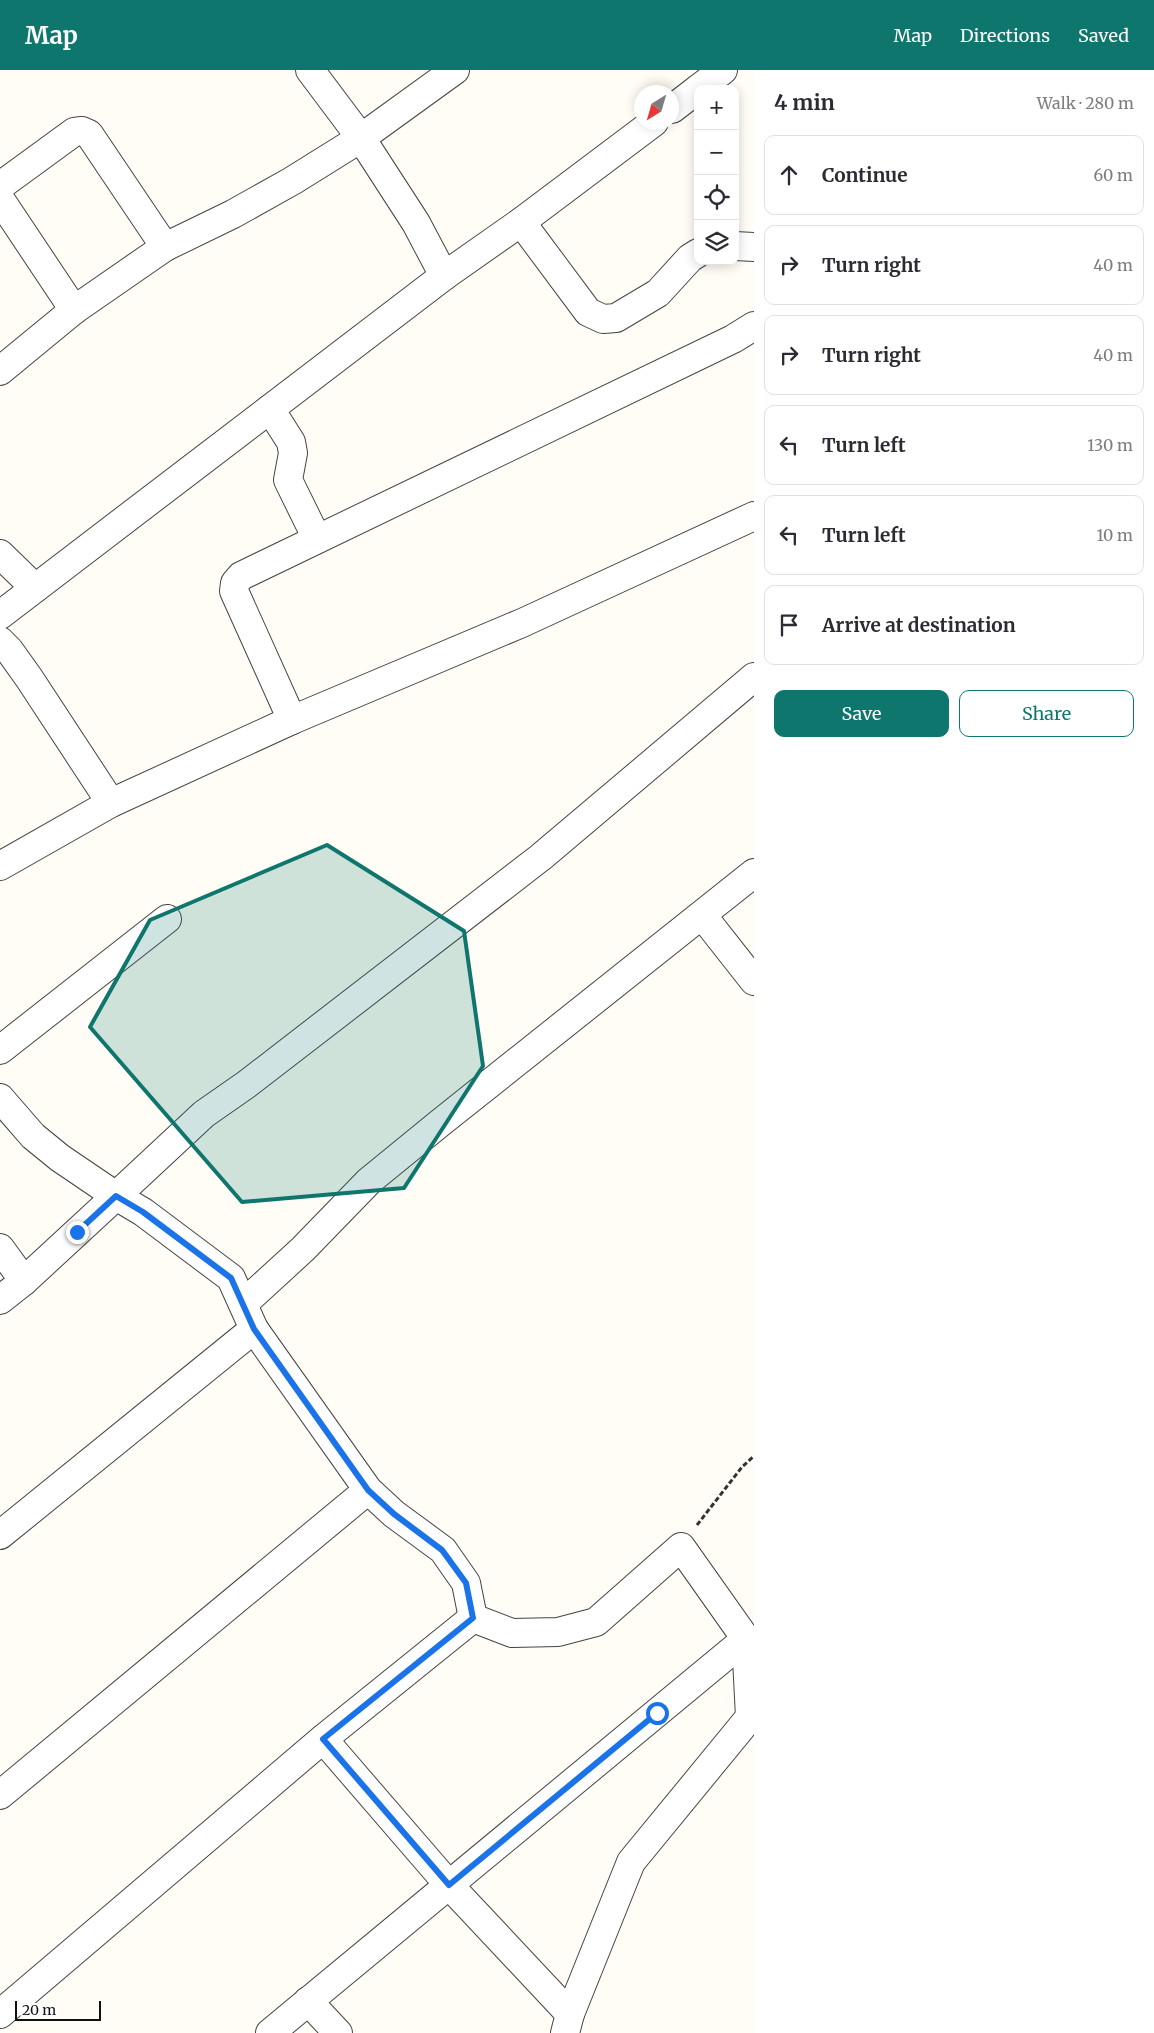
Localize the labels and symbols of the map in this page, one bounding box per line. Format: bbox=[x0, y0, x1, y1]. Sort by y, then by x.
north arrow bbox=[634, 85, 679, 130]
route end bbox=[66, 1221, 89, 1244]
route start bbox=[646, 1702, 669, 1725]
scale bar bbox=[15, 1998, 101, 2021]

